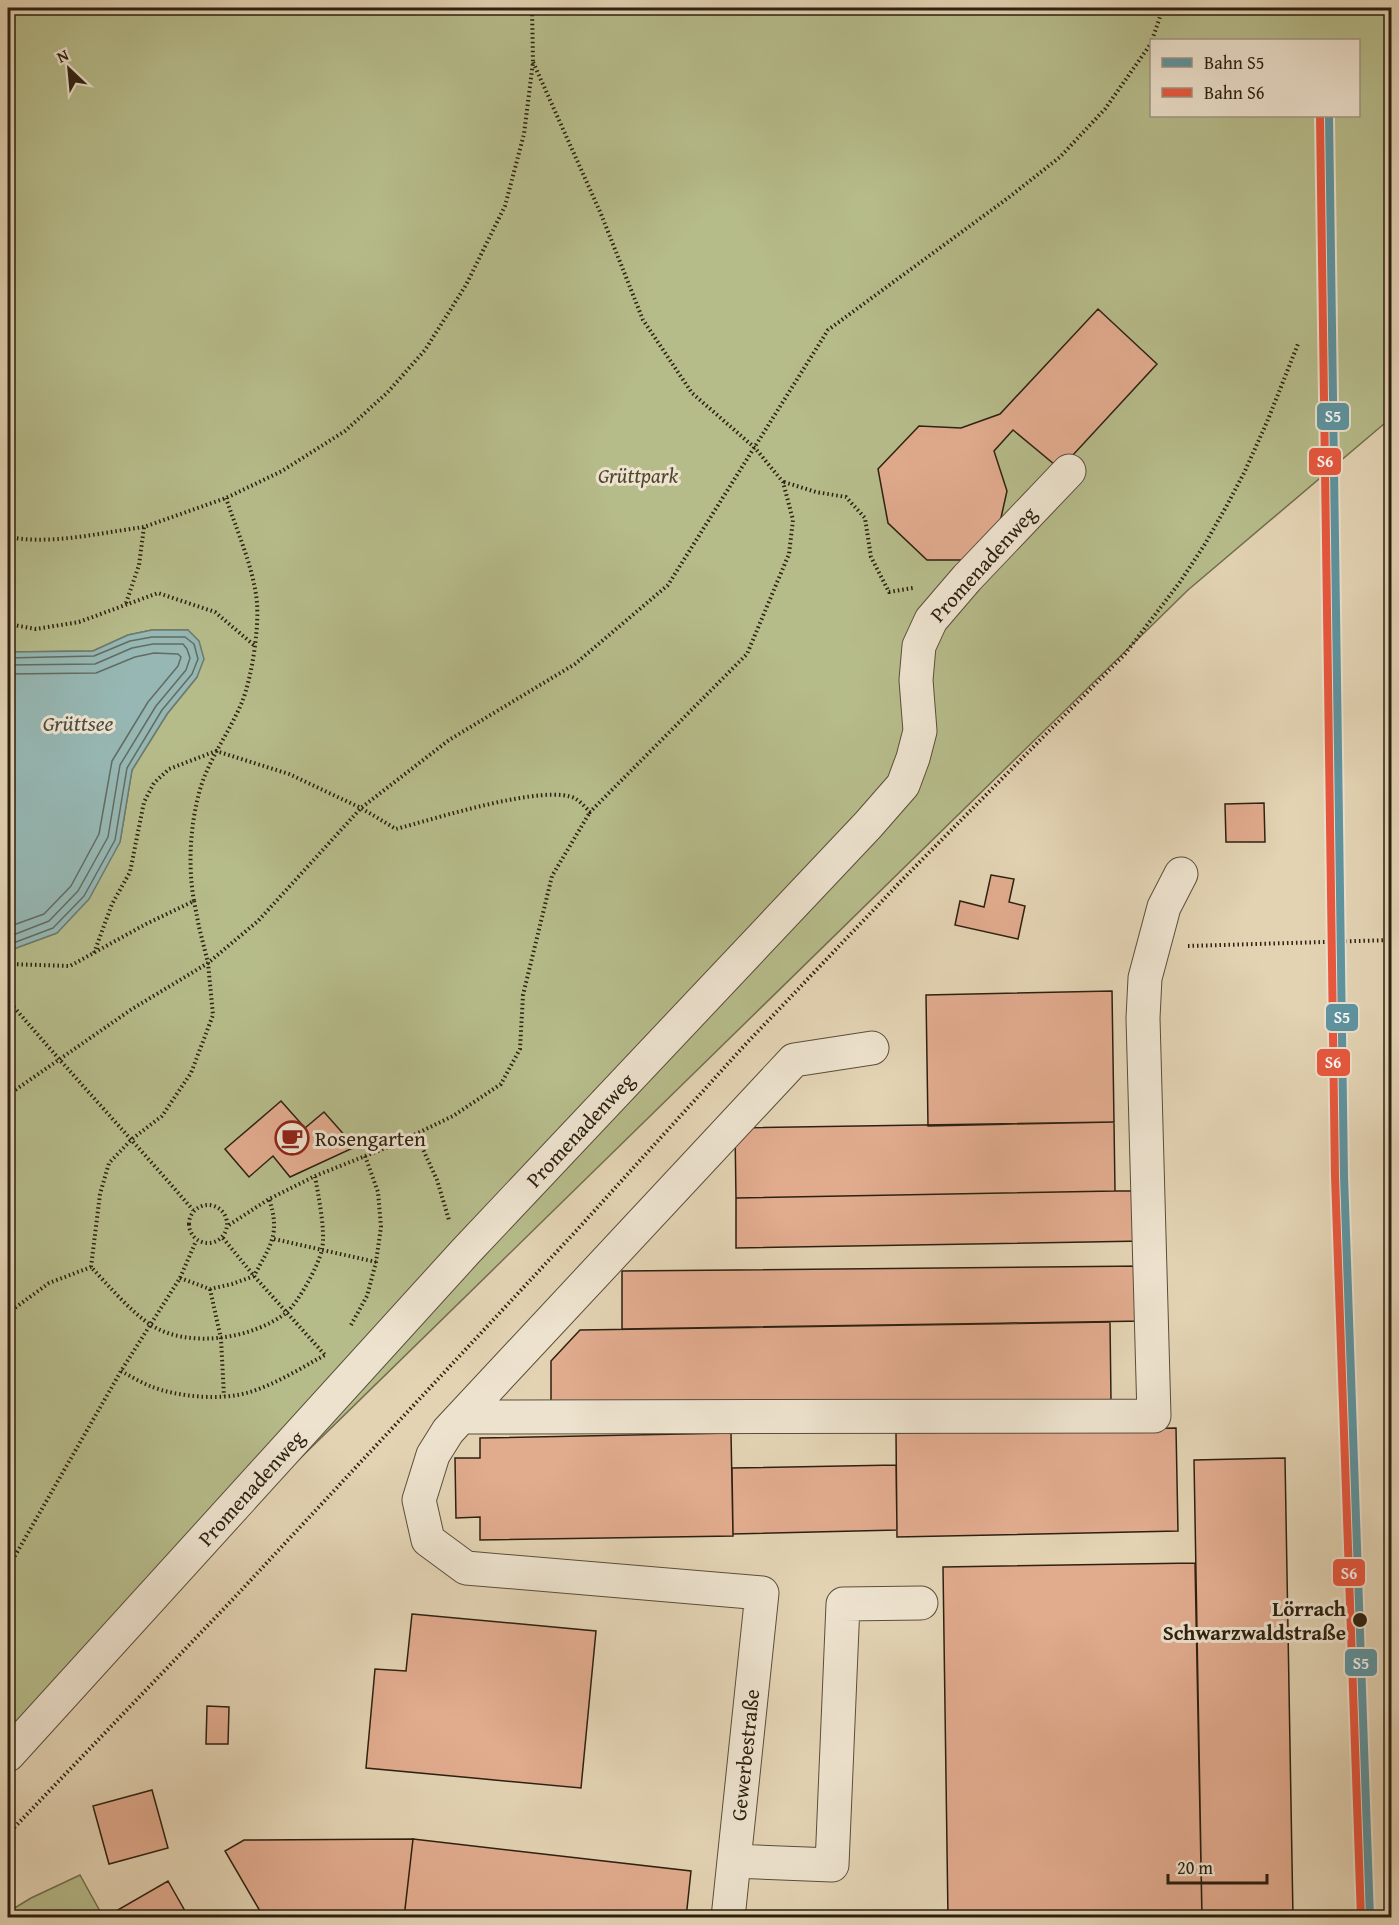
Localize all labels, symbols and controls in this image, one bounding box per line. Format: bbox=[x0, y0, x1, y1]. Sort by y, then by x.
north arrow bbox=[39, 39, 99, 99]
legend bbox=[1150, 39, 1360, 117]
text: N bbox=[52, 42, 73, 69]
text: Bahn S5 bbox=[1204, 49, 1264, 76]
text: Bahn S6 bbox=[1204, 79, 1264, 106]
line badge: S5 bbox=[1316, 402, 1350, 431]
text: S5 bbox=[1325, 404, 1341, 428]
line badge: S6 bbox=[1308, 447, 1342, 476]
text: S6 bbox=[1317, 449, 1333, 473]
park label: Grüttpark bbox=[598, 460, 679, 491]
street label: Promenadenweg bbox=[922, 499, 1044, 629]
water label: Grüttsee bbox=[43, 707, 114, 739]
line badge: S5 bbox=[1325, 1003, 1359, 1032]
text: S5 bbox=[1334, 1005, 1350, 1029]
line badge: S6 bbox=[1316, 1048, 1351, 1077]
text: S6 bbox=[1325, 1050, 1341, 1074]
street label: Promenadenweg bbox=[519, 1065, 642, 1194]
cafe icon: Rosengarten bbox=[274, 1120, 310, 1156]
place label: Rosengarten bbox=[315, 1123, 426, 1154]
street label: Promenadenweg bbox=[190, 1423, 312, 1553]
line badge: S6 bbox=[1332, 1558, 1366, 1587]
text: S6 bbox=[1341, 1561, 1357, 1585]
place label: Lörrach Schwarzwaldstraße bbox=[1163, 1593, 1347, 1648]
marker: Lörrach Schwarzwaldstraße bbox=[1351, 1611, 1369, 1629]
line badge: S5 bbox=[1344, 1648, 1378, 1677]
text: S5 bbox=[1353, 1651, 1369, 1675]
street label: Gewerbestraße bbox=[723, 1687, 767, 1822]
scale bar bbox=[1168, 1847, 1267, 1885]
text: 20 m bbox=[1177, 1854, 1213, 1881]

